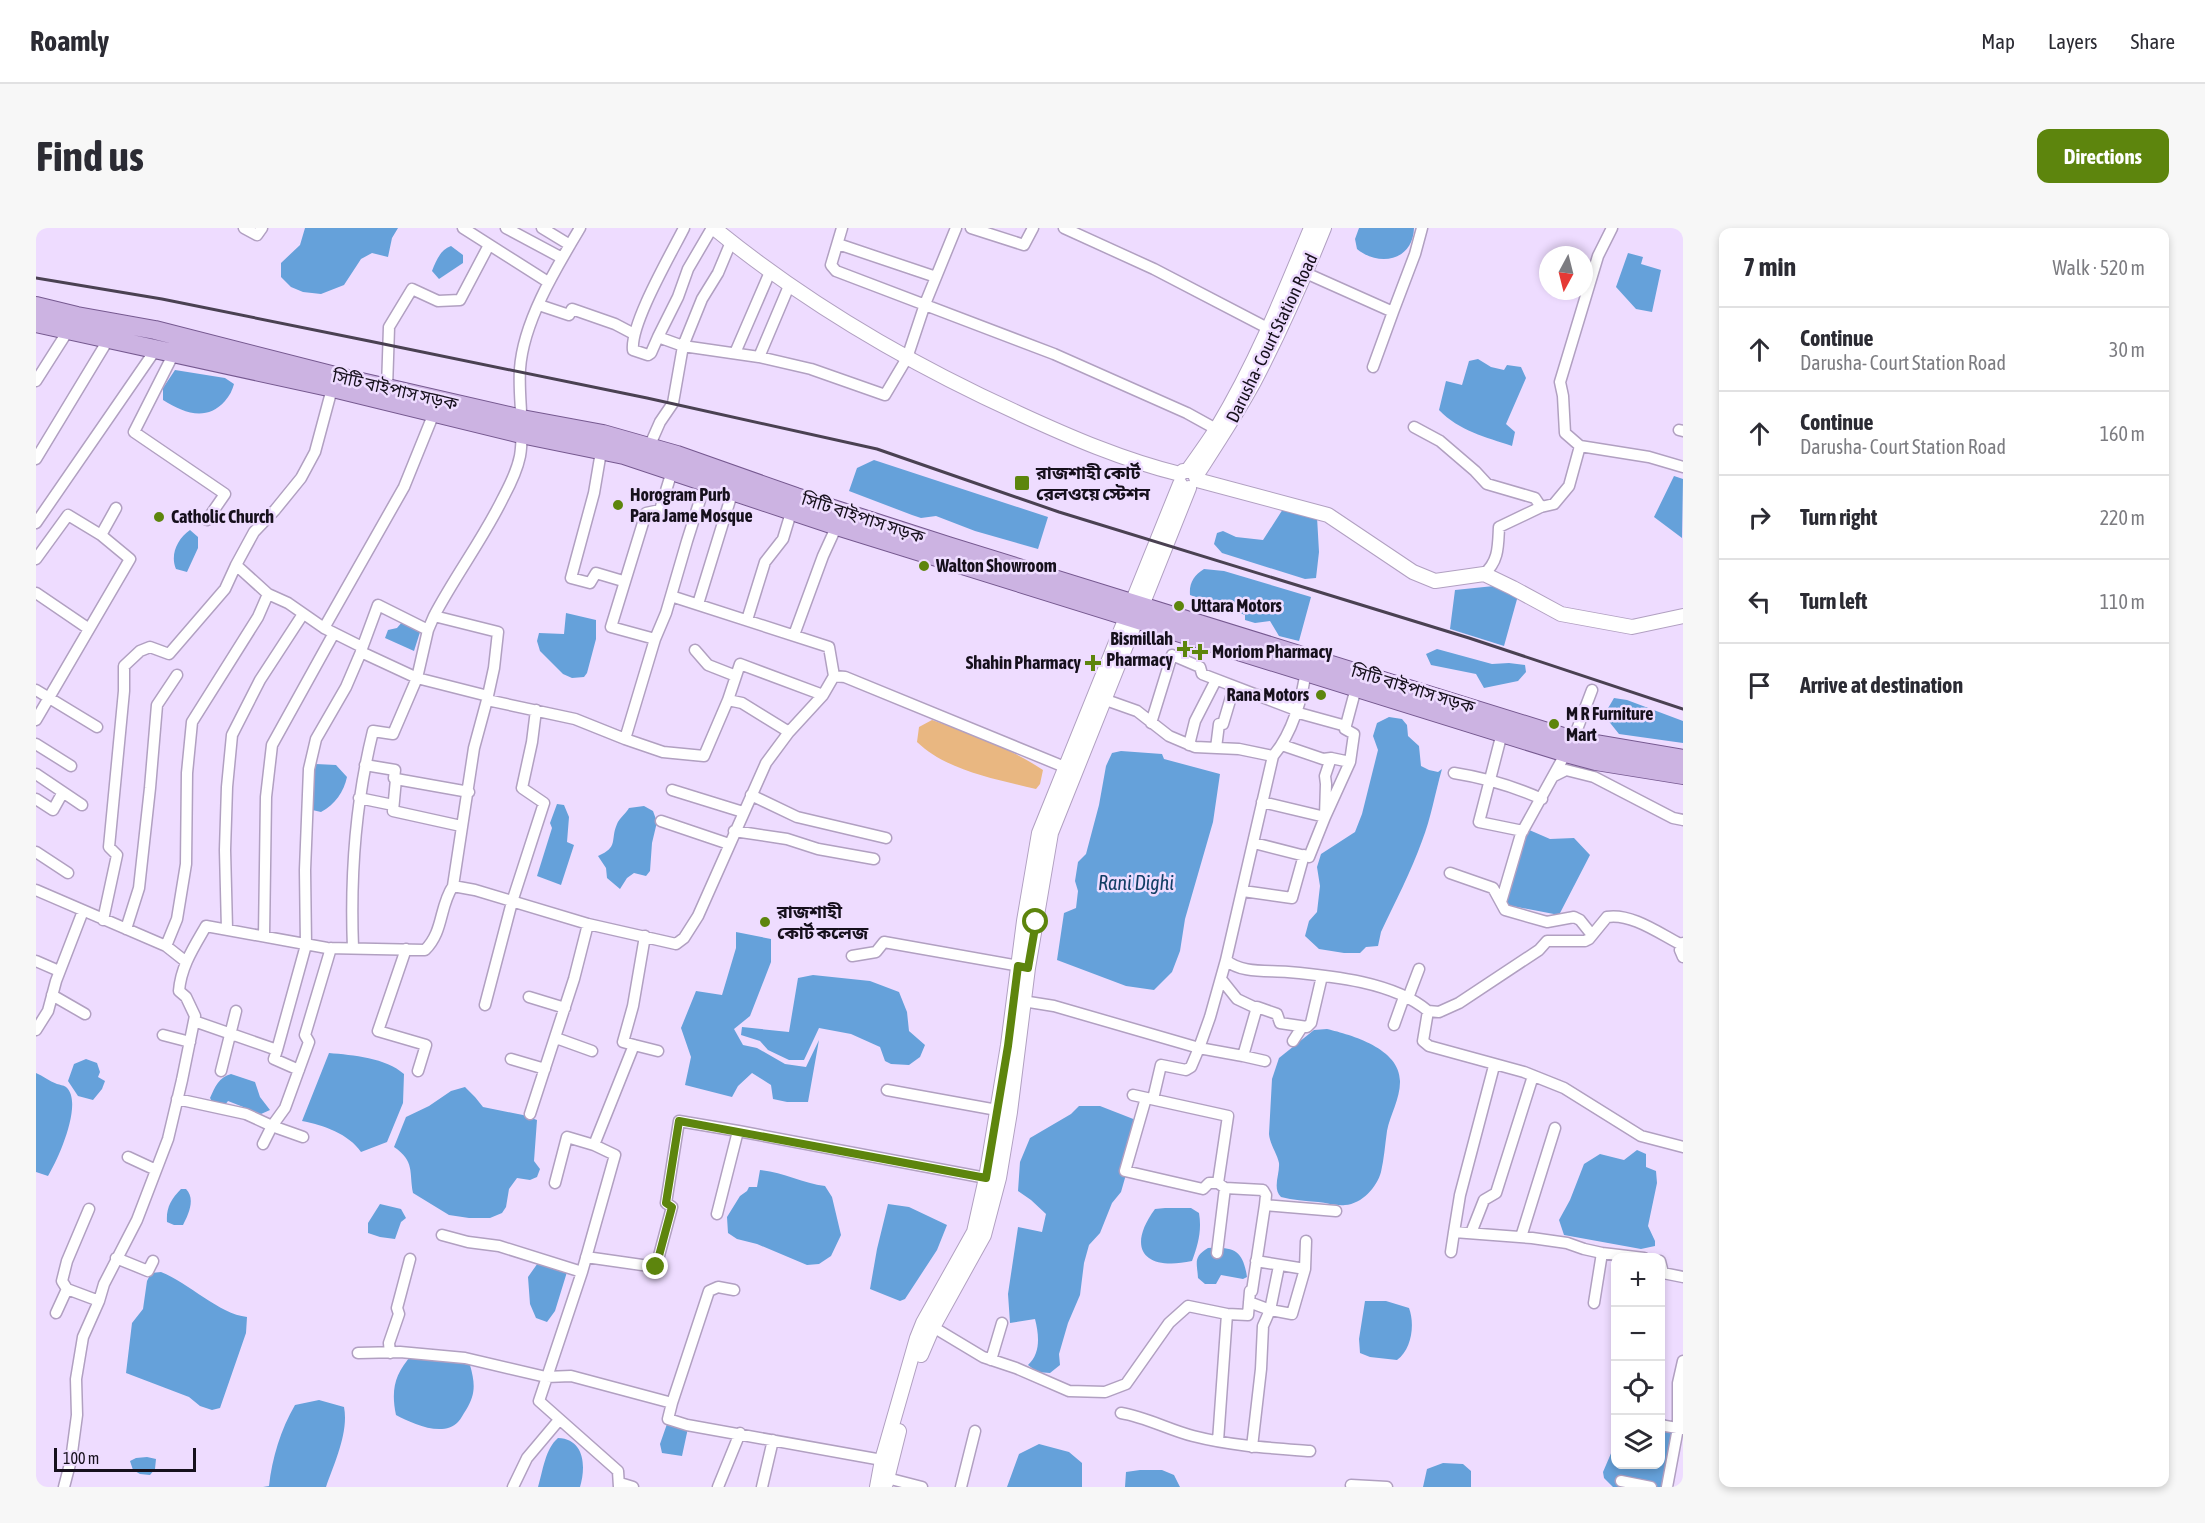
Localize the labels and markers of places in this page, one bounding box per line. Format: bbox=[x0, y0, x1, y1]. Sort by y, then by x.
place label: রাজশাহী কোর্ট রেলওয়ে স্টেশন bbox=[1035, 462, 1151, 504]
marker: রাজশাহী কোর্ট রেলওয়ে স্টেশন bbox=[1013, 474, 1031, 492]
place label: Horogram Purb Para Jame Mosque bbox=[630, 484, 753, 526]
marker: Horogram Purb Para Jame Mosque bbox=[611, 498, 625, 512]
place label: Catholic Church bbox=[171, 506, 274, 527]
marker: Catholic Church bbox=[152, 510, 166, 524]
place label: Walton Showroom bbox=[935, 555, 1057, 576]
marker: Walton Showroom bbox=[917, 559, 931, 573]
place label: Uttara Motors bbox=[1191, 595, 1282, 616]
marker: Uttara Motors bbox=[1172, 599, 1186, 613]
place label: Bismillah Pharmacy bbox=[1106, 628, 1174, 670]
place label: Moriom Pharmacy bbox=[1212, 641, 1333, 662]
marker: Bismillah Pharmacy bbox=[1178, 642, 1192, 656]
marker: Moriom Pharmacy bbox=[1193, 645, 1207, 659]
place label: Shahin Pharmacy bbox=[966, 652, 1082, 673]
marker: Shahin Pharmacy bbox=[1086, 656, 1100, 670]
place label: Rana Motors bbox=[1226, 684, 1310, 705]
marker: Rana Motors bbox=[1314, 688, 1328, 702]
place label: M R Furniture Mart bbox=[1566, 703, 1653, 745]
marker: M R Furniture Mart bbox=[1547, 717, 1561, 731]
place label: রাজশাহী কোর্ট কলেজ bbox=[776, 901, 869, 943]
marker: রাজশাহী কোর্ট কলেজ bbox=[758, 915, 772, 929]

